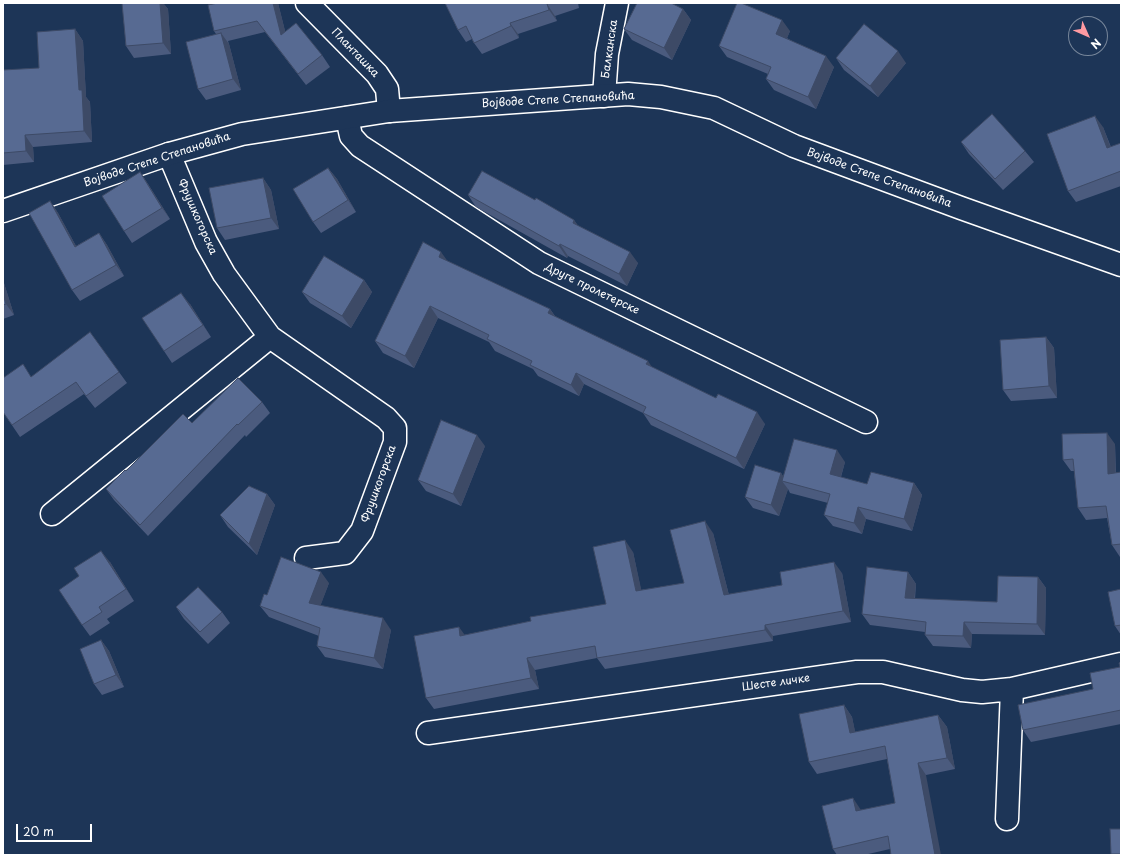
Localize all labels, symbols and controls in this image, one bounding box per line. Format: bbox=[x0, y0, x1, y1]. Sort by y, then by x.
north arrow bbox=[1068, 16, 1108, 56]
street label: Балканска bbox=[599, 19, 621, 79]
street label: Планташка bbox=[328, 26, 382, 80]
text: N bbox=[1087, 35, 1105, 53]
street label: Војводе Степе Степановића bbox=[481, 89, 635, 111]
street label: Војводе Степе Степановића bbox=[82, 130, 232, 190]
street label: Војводе Степе Степановића bbox=[805, 146, 953, 210]
street label: Фрушкогорска bbox=[174, 177, 220, 257]
street label: Друге пролетерске bbox=[543, 260, 641, 318]
street label: Фрушкогорска bbox=[359, 443, 399, 525]
street label: Шесте личке bbox=[741, 672, 811, 694]
scale bar bbox=[18, 816, 94, 842]
text: 20 m bbox=[23, 822, 54, 840]

